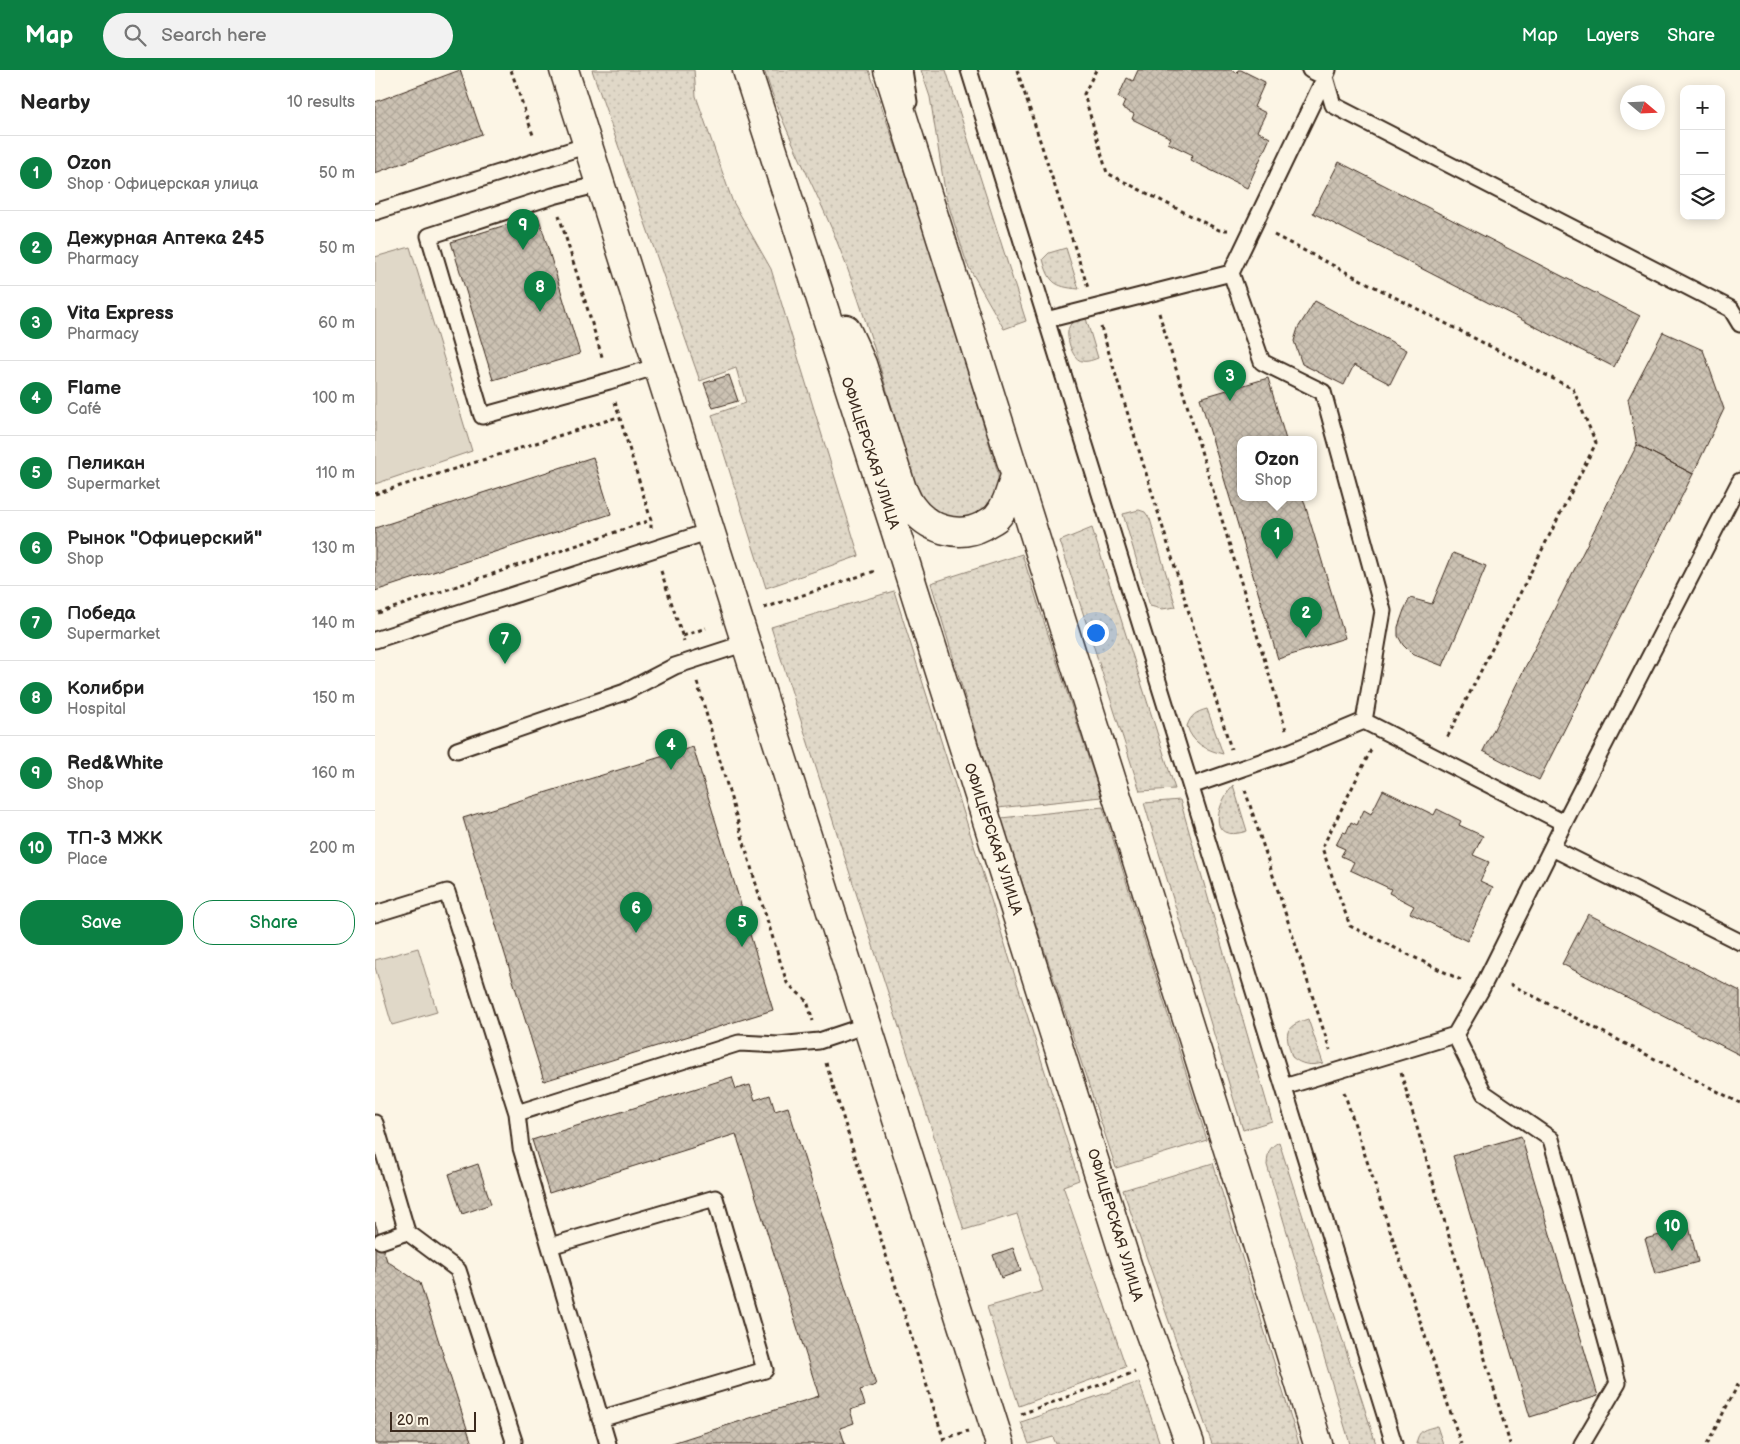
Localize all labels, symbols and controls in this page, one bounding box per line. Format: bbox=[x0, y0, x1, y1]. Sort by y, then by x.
search box bbox=[103, 13, 453, 58]
text: Map bbox=[25, 21, 73, 50]
icon: search bbox=[121, 21, 149, 49]
text: Search here bbox=[161, 24, 267, 47]
text: Map bbox=[1522, 25, 1558, 46]
text: Layers bbox=[1586, 25, 1639, 46]
text: Share bbox=[1667, 25, 1715, 46]
north arrow bbox=[1620, 85, 1665, 130]
map controls bbox=[1680, 85, 1725, 220]
button: + bbox=[1680, 85, 1725, 130]
text: Nearby bbox=[20, 90, 90, 115]
text: 10 results bbox=[287, 93, 355, 112]
button: − bbox=[1680, 130, 1725, 175]
text: Ozon bbox=[67, 152, 111, 175]
text: 1 bbox=[33, 164, 39, 183]
text: 50 m bbox=[319, 164, 355, 183]
text: Shop · Офицерская улица bbox=[67, 175, 259, 194]
button: layers bbox=[1680, 175, 1725, 220]
pin: 9 bbox=[507, 209, 539, 250]
text: Дежурная Аптека 245 bbox=[67, 227, 264, 250]
text: 2 bbox=[31, 239, 41, 258]
text: 50 m bbox=[319, 239, 355, 258]
text: Pharmacy bbox=[67, 250, 139, 269]
pin: 8 bbox=[524, 271, 556, 312]
text: Vita Express bbox=[67, 302, 174, 325]
text: 3 bbox=[31, 314, 41, 333]
text: 60 m bbox=[318, 314, 355, 333]
text: Pharmacy bbox=[67, 325, 139, 344]
pin: 3 bbox=[1214, 360, 1246, 401]
street label: ОФИЦЕРСКАЯ УЛИЦА bbox=[836, 375, 904, 532]
text: Flame bbox=[67, 377, 121, 400]
text: 4 bbox=[31, 389, 41, 408]
text: 100 m bbox=[312, 389, 355, 408]
text: Café bbox=[67, 400, 101, 419]
popup bbox=[1237, 436, 1317, 501]
text: Ozon bbox=[1255, 448, 1299, 471]
text: Пеликан bbox=[67, 452, 145, 475]
text: 5 bbox=[31, 464, 41, 483]
text: 110 m bbox=[316, 464, 355, 483]
text: Shop bbox=[1255, 471, 1292, 490]
text: Supermarket bbox=[67, 475, 160, 494]
pin: 1 bbox=[1261, 518, 1293, 559]
text: Рынок "Офицерский" bbox=[67, 527, 262, 550]
text: 6 bbox=[31, 539, 41, 558]
text: 130 m bbox=[312, 539, 355, 558]
text: Shop bbox=[67, 550, 104, 569]
pin: 2 bbox=[1290, 597, 1322, 638]
text: Победа bbox=[67, 602, 136, 625]
text: 7 bbox=[32, 614, 40, 633]
text: 140 m bbox=[312, 614, 355, 633]
your location bbox=[1083, 620, 1109, 646]
pin: 7 bbox=[489, 623, 521, 664]
text: Supermarket bbox=[67, 625, 160, 644]
text: Колибри bbox=[67, 677, 145, 700]
text: 8 bbox=[31, 689, 41, 708]
text: 150 m bbox=[313, 689, 355, 708]
text: Hospital bbox=[67, 700, 126, 719]
pin: 4 bbox=[655, 729, 687, 770]
text: Red&White bbox=[67, 752, 164, 775]
street label: ОФИЦЕРСКАЯ УЛИЦА bbox=[959, 761, 1027, 918]
text: 9 bbox=[31, 764, 41, 783]
text: 160 m bbox=[312, 764, 355, 783]
text: Shop bbox=[67, 775, 104, 794]
text: ТП-3 МЖК bbox=[67, 827, 162, 850]
text: 10 bbox=[28, 839, 44, 858]
text: 200 m bbox=[309, 839, 355, 858]
text: Place bbox=[67, 850, 108, 869]
pin: 6 bbox=[620, 892, 652, 933]
button: Save bbox=[20, 900, 183, 945]
button: Share bbox=[193, 900, 355, 945]
pin: 5 bbox=[726, 906, 758, 947]
street label: ОФИЦЕРСКАЯ УЛИЦА bbox=[1083, 1146, 1148, 1305]
pin: 10 bbox=[1656, 1210, 1688, 1251]
scale bar bbox=[390, 1409, 476, 1432]
text: 20 m bbox=[397, 1412, 429, 1429]

